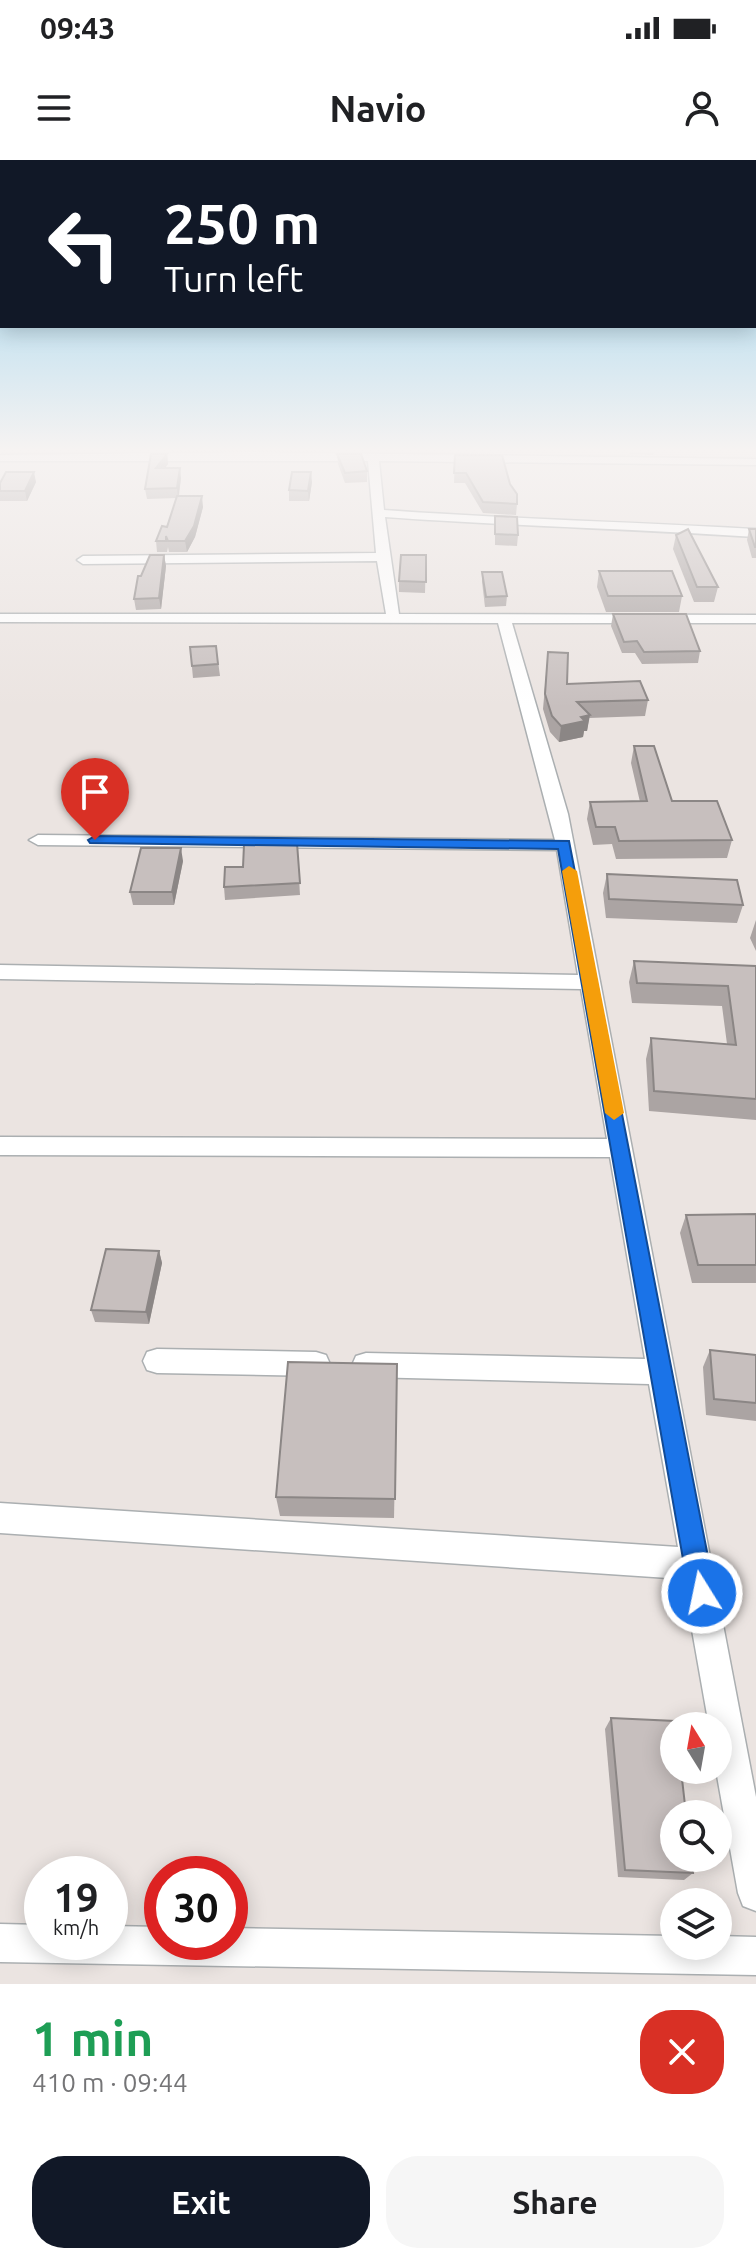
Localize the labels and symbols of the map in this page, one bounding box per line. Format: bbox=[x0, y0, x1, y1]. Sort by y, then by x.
pin bbox=[61, 758, 129, 840]
position arrow bbox=[660, 1551, 744, 1635]
north arrow bbox=[660, 1712, 732, 1784]
speed limit sign: 30 bbox=[144, 1856, 248, 1960]

